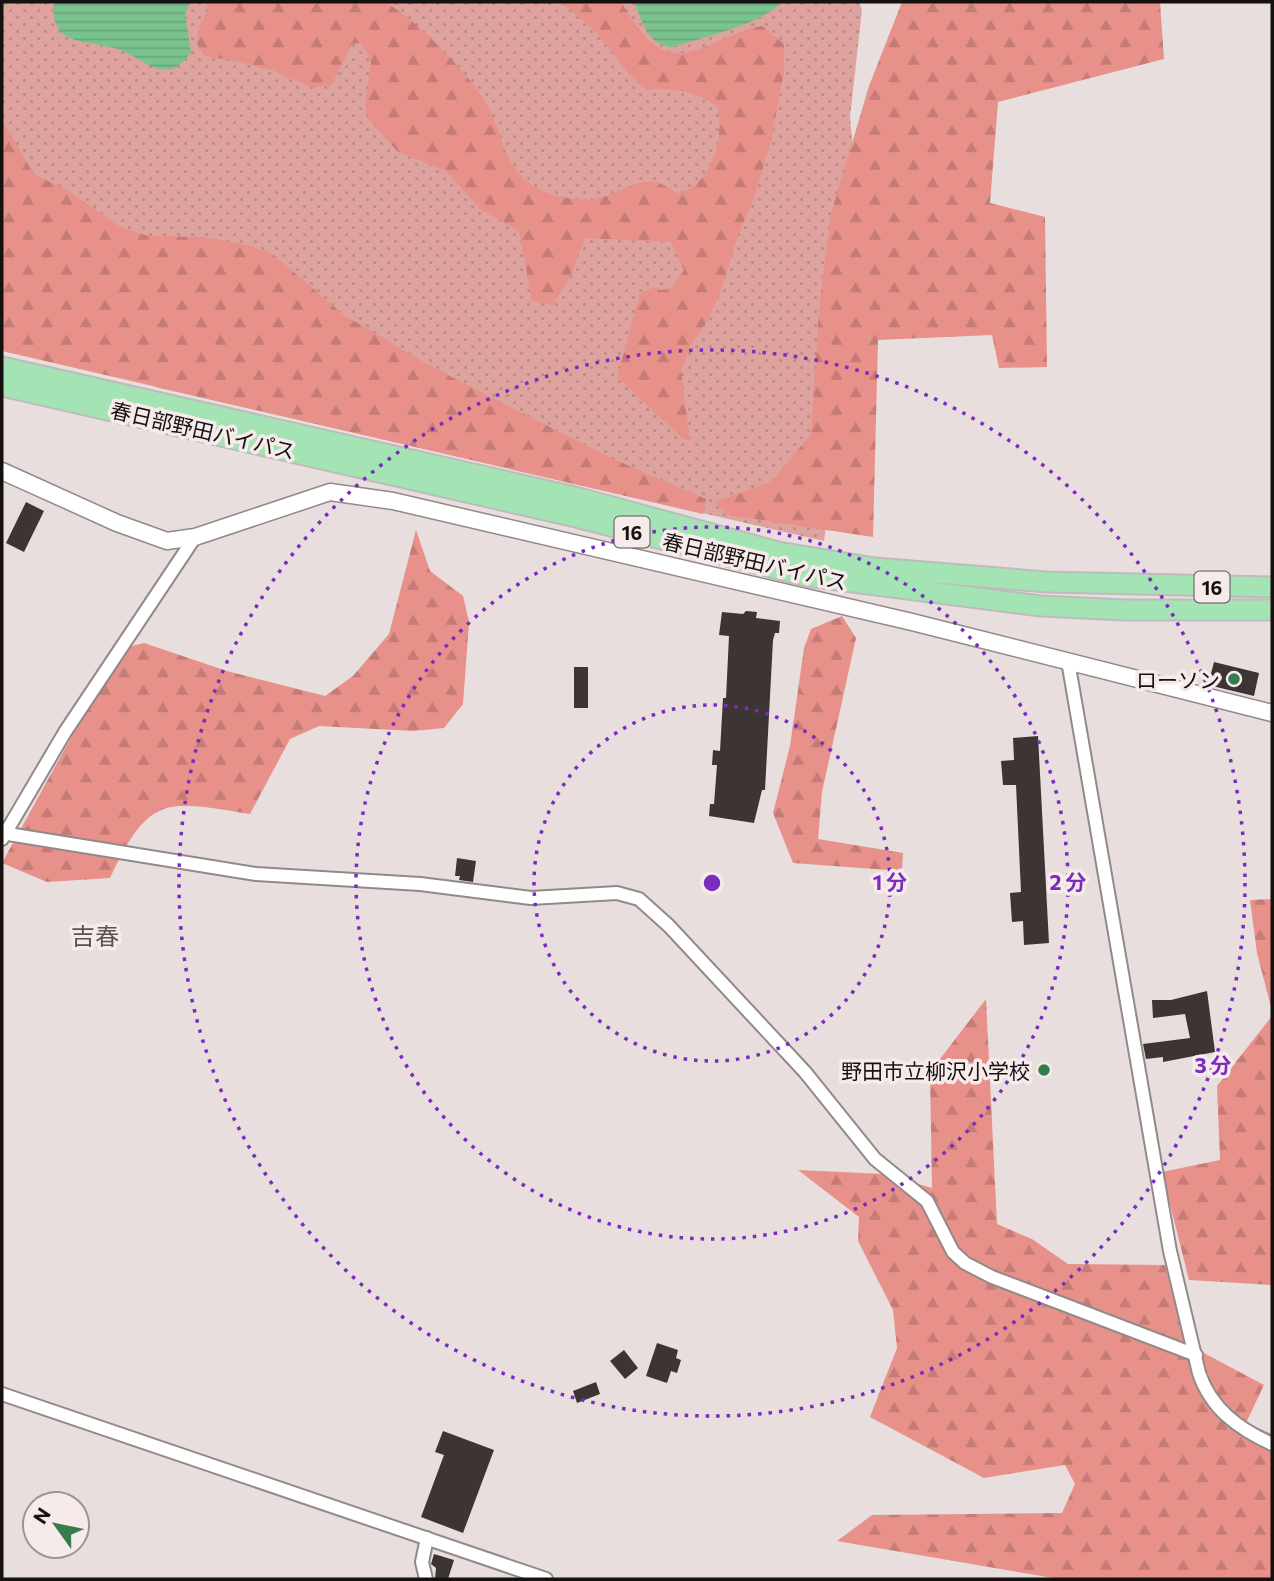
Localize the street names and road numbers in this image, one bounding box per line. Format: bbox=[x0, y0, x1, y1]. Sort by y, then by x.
street label: 春日部野田バイパス bbox=[108, 397, 298, 463]
road number: 16 bbox=[614, 516, 650, 548]
street label: 春日部野田バイパス bbox=[660, 528, 850, 594]
road number: 16 bbox=[1194, 572, 1230, 602]

